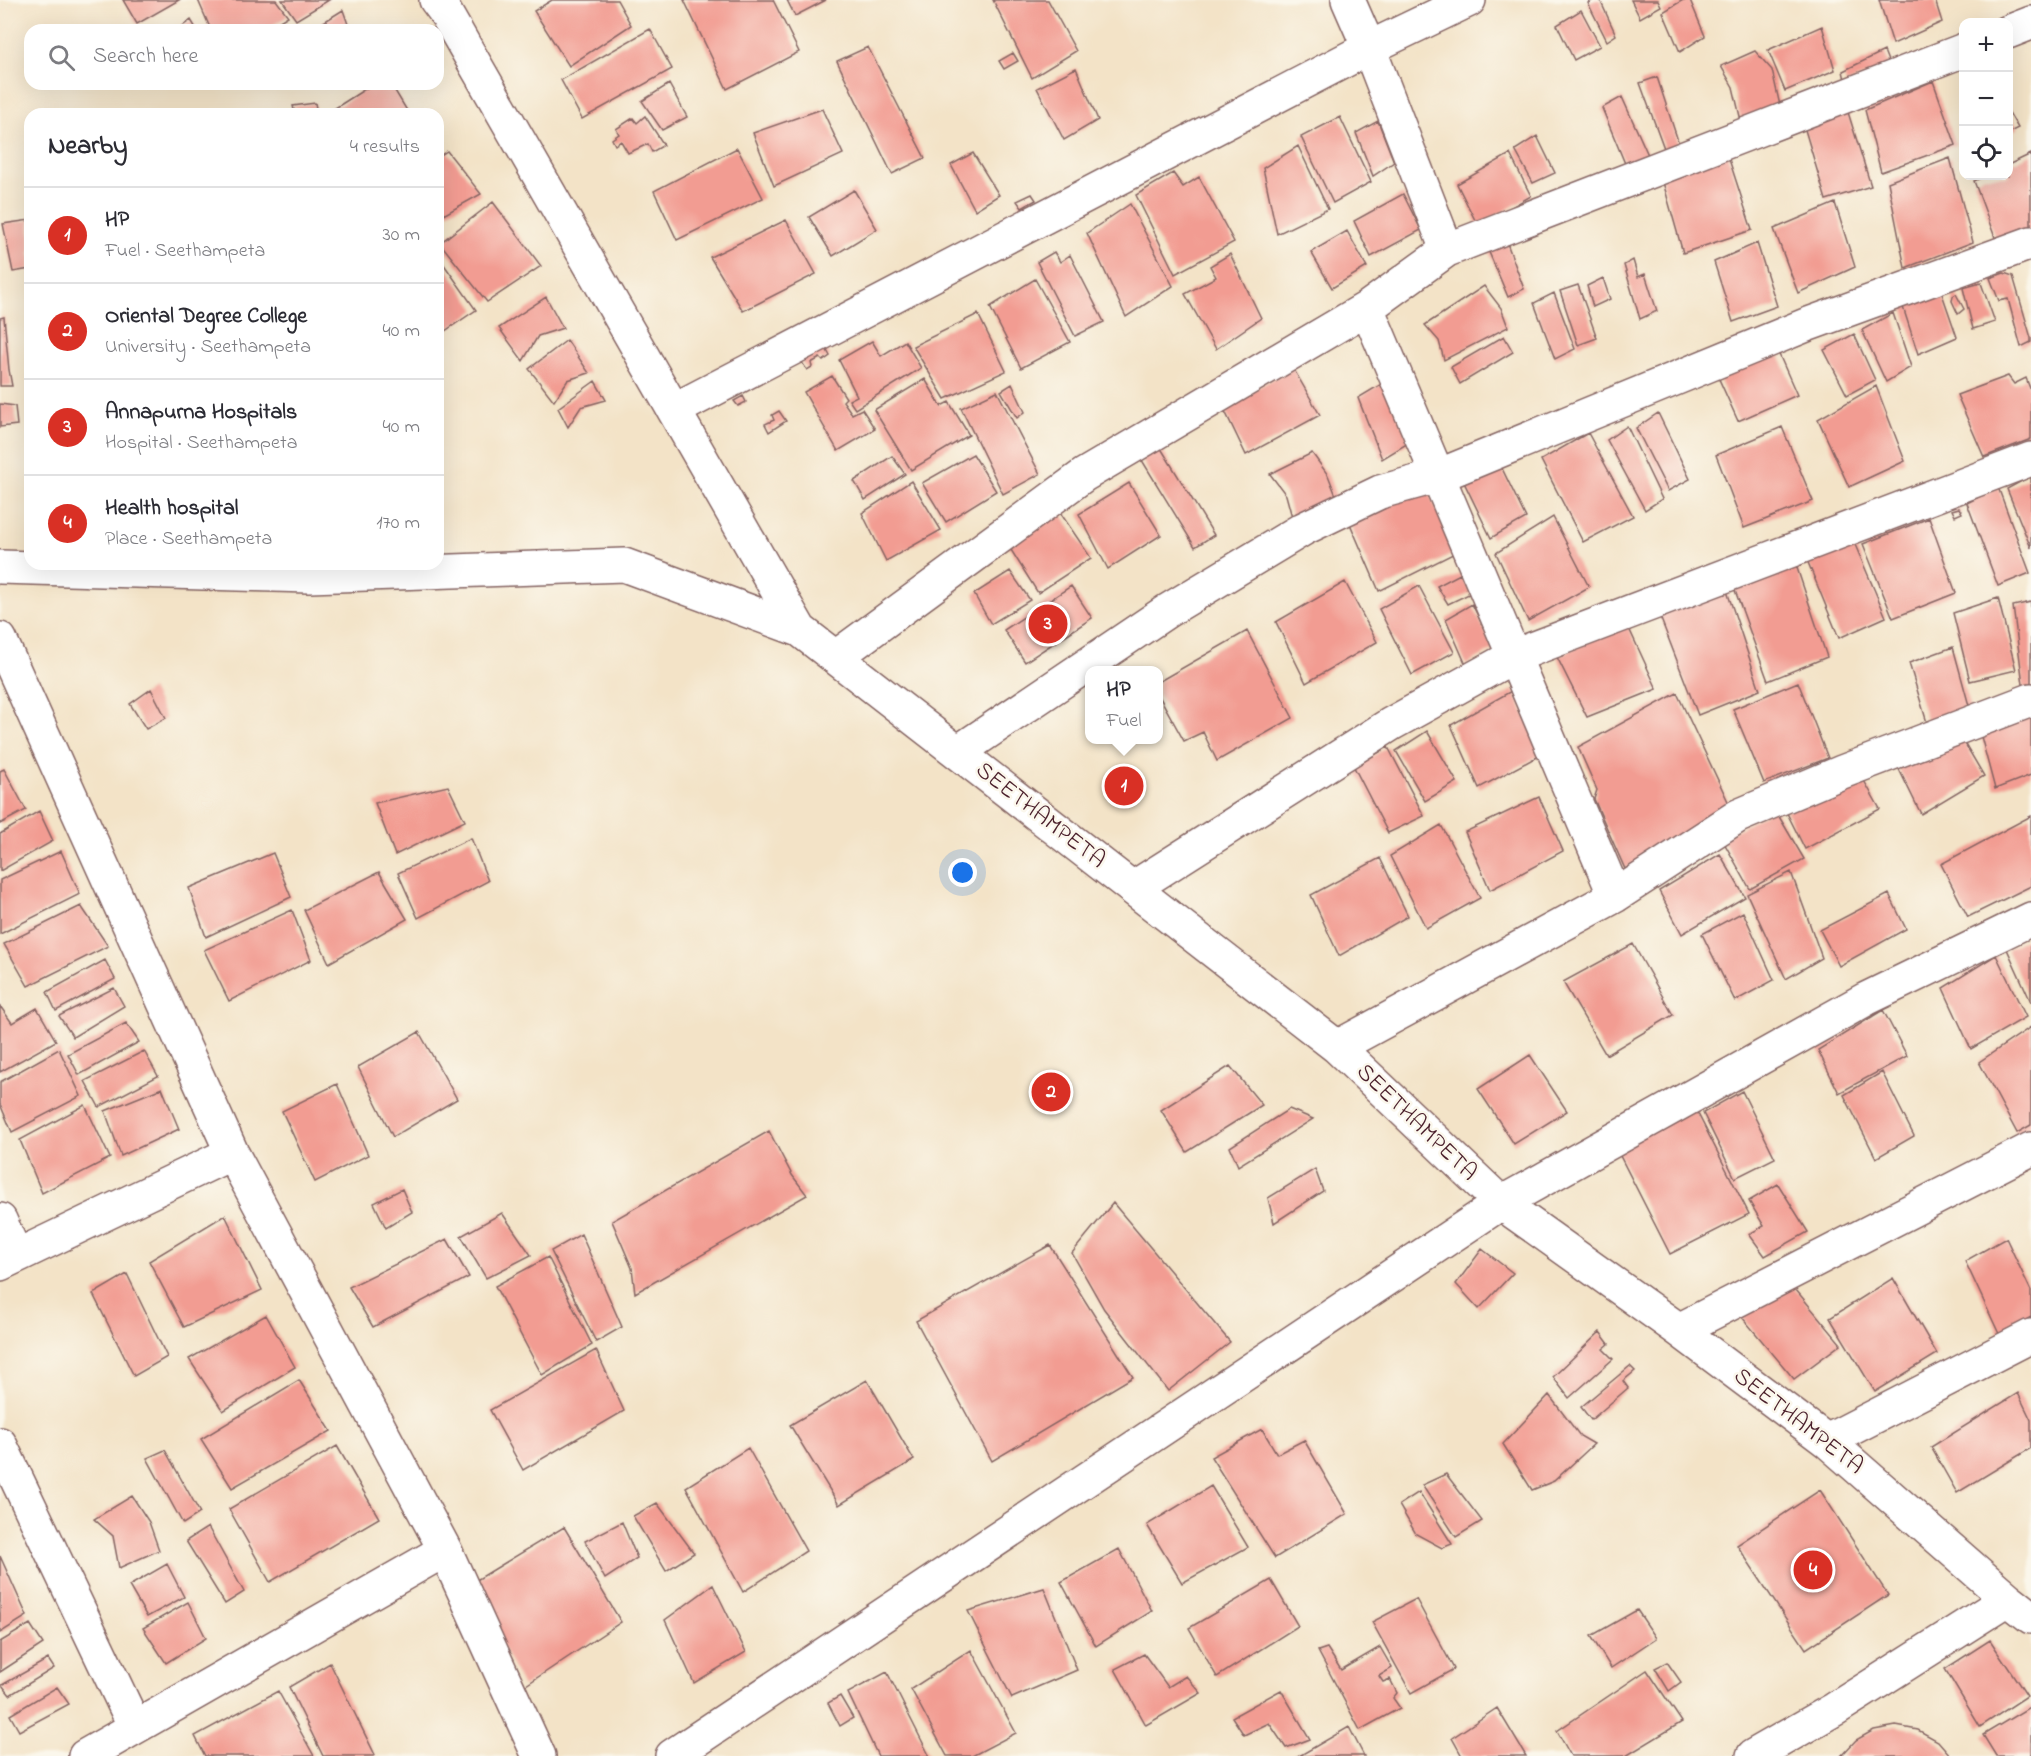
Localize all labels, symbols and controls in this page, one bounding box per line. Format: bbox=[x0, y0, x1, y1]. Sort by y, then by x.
map controls bbox=[1959, 18, 2013, 180]
button: + bbox=[1959, 18, 2013, 72]
search box bbox=[24, 24, 444, 90]
icon: search bbox=[45, 41, 78, 74]
text: Search here bbox=[93, 41, 198, 73]
button: − bbox=[1959, 72, 2013, 126]
button: locate bbox=[1959, 126, 2013, 180]
text: Nearby bbox=[48, 128, 127, 166]
text: 4 results bbox=[350, 133, 420, 162]
text: HP bbox=[105, 205, 129, 237]
text: 1 bbox=[64, 221, 71, 250]
text: 30 m bbox=[383, 221, 420, 250]
text: Fuel · Seethampeta bbox=[105, 237, 265, 266]
text: Oriental Degree College bbox=[105, 301, 307, 333]
text: 2 bbox=[63, 317, 72, 346]
text: 40 m bbox=[383, 317, 420, 346]
text: University · Seethampeta bbox=[105, 333, 311, 362]
text: Annapurna Hospitals bbox=[105, 397, 297, 429]
text: 3 bbox=[63, 413, 72, 442]
text: 40 m bbox=[383, 413, 420, 442]
text: Hospital · Seethampeta bbox=[105, 429, 297, 458]
text: Health hospital bbox=[105, 493, 239, 525]
text: 4 bbox=[63, 509, 72, 538]
text: 170 m bbox=[376, 509, 420, 538]
text: Place · Seethampeta bbox=[105, 525, 272, 554]
pin: 3 bbox=[1028, 602, 1068, 646]
popup bbox=[1085, 666, 1163, 744]
text: HP bbox=[1106, 675, 1131, 707]
text: Fuel bbox=[1106, 707, 1142, 736]
street label: SEETHAMPETA bbox=[967, 754, 1113, 878]
pin: 1 bbox=[1104, 764, 1144, 808]
your location bbox=[948, 858, 977, 887]
street label: SEETHAMPETA bbox=[1347, 1056, 1485, 1190]
pin: 2 bbox=[1032, 1070, 1070, 1114]
street label: SEETHAMPETA bbox=[1725, 1360, 1871, 1484]
pin: 4 bbox=[1794, 1548, 1832, 1592]

